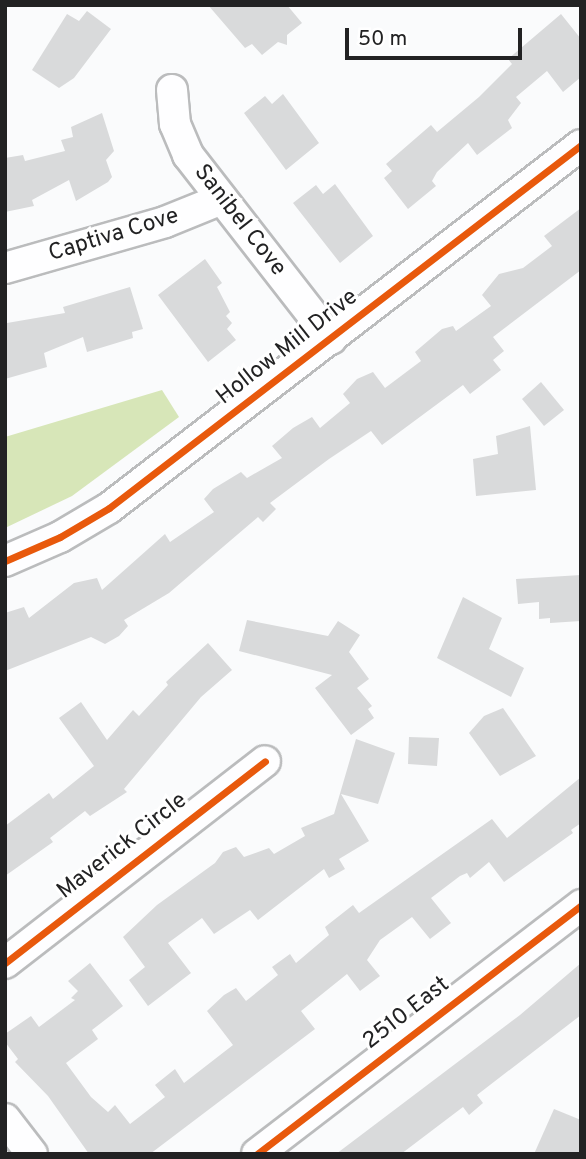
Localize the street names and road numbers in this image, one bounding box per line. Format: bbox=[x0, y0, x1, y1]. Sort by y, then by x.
street label: Sanibel Cove bbox=[187, 160, 291, 282]
street label: Captiva Cove bbox=[46, 203, 182, 269]
street label: Hollow Mill Drive bbox=[212, 284, 364, 412]
street label: Maverick Circle bbox=[53, 788, 193, 906]
street label: 2510 East bbox=[358, 972, 456, 1056]

